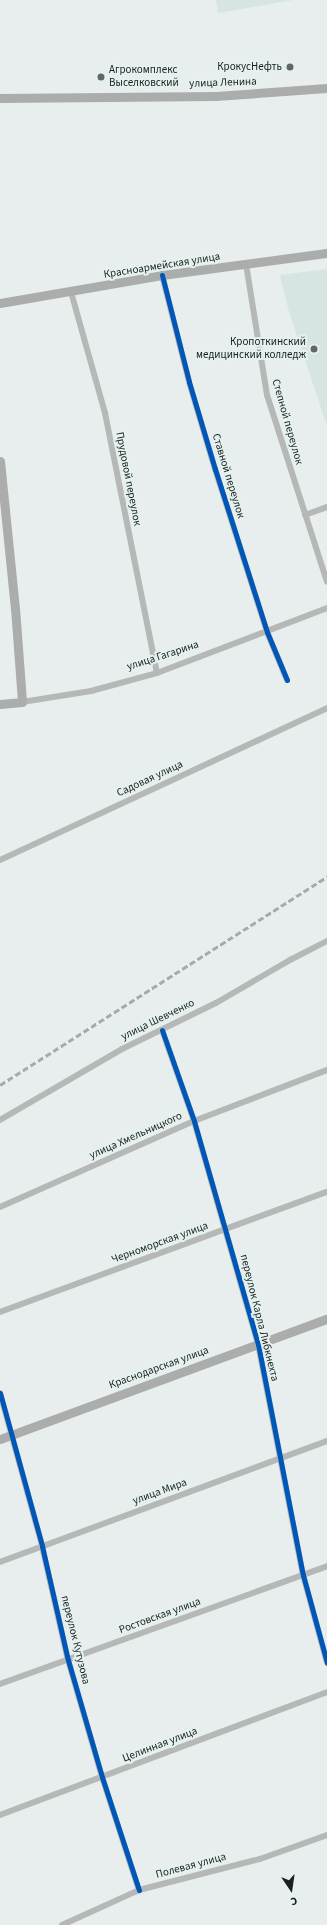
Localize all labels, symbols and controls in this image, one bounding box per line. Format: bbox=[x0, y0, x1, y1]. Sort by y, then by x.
place label: КрокусНефть bbox=[217, 60, 282, 74]
marker: КрокусНефть bbox=[285, 62, 295, 72]
place label: Агрокомплекс Выселковский bbox=[109, 64, 179, 90]
marker: Агрокомплекс Выселковский bbox=[96, 72, 106, 82]
street label: улица Ленина bbox=[189, 75, 257, 91]
street label: Красноармейская улица bbox=[103, 250, 221, 282]
place label: Кропоткинский медицинский колледж bbox=[196, 336, 306, 362]
marker: Кропоткинский медицинский колледж bbox=[309, 344, 319, 354]
street label: Степной переулок bbox=[268, 378, 306, 466]
street label: Прудовой переулок bbox=[112, 431, 144, 527]
street label: Ставной переулок bbox=[209, 432, 247, 520]
street label: улица Гагарина bbox=[125, 638, 201, 674]
street label: Садовая улица bbox=[115, 758, 185, 800]
street label: улица Шевченко bbox=[119, 997, 197, 1043]
street label: улица Хмельницкого bbox=[88, 1110, 184, 1162]
street label: Черноморская улица bbox=[110, 1219, 210, 1267]
street label: переулок Карла Либкнехта bbox=[237, 1253, 281, 1383]
street label: Краснодарская улица bbox=[107, 1344, 211, 1392]
street label: улица Мира bbox=[131, 1476, 189, 1508]
street label: переулок Кутузова bbox=[58, 1594, 92, 1686]
street label: Ростовская улица bbox=[117, 1595, 203, 1637]
street label: Целинная улица bbox=[121, 1725, 199, 1765]
street label: Полевая улица bbox=[154, 1850, 228, 1882]
north arrow bbox=[271, 1869, 311, 1909]
text: С bbox=[289, 1893, 299, 1909]

